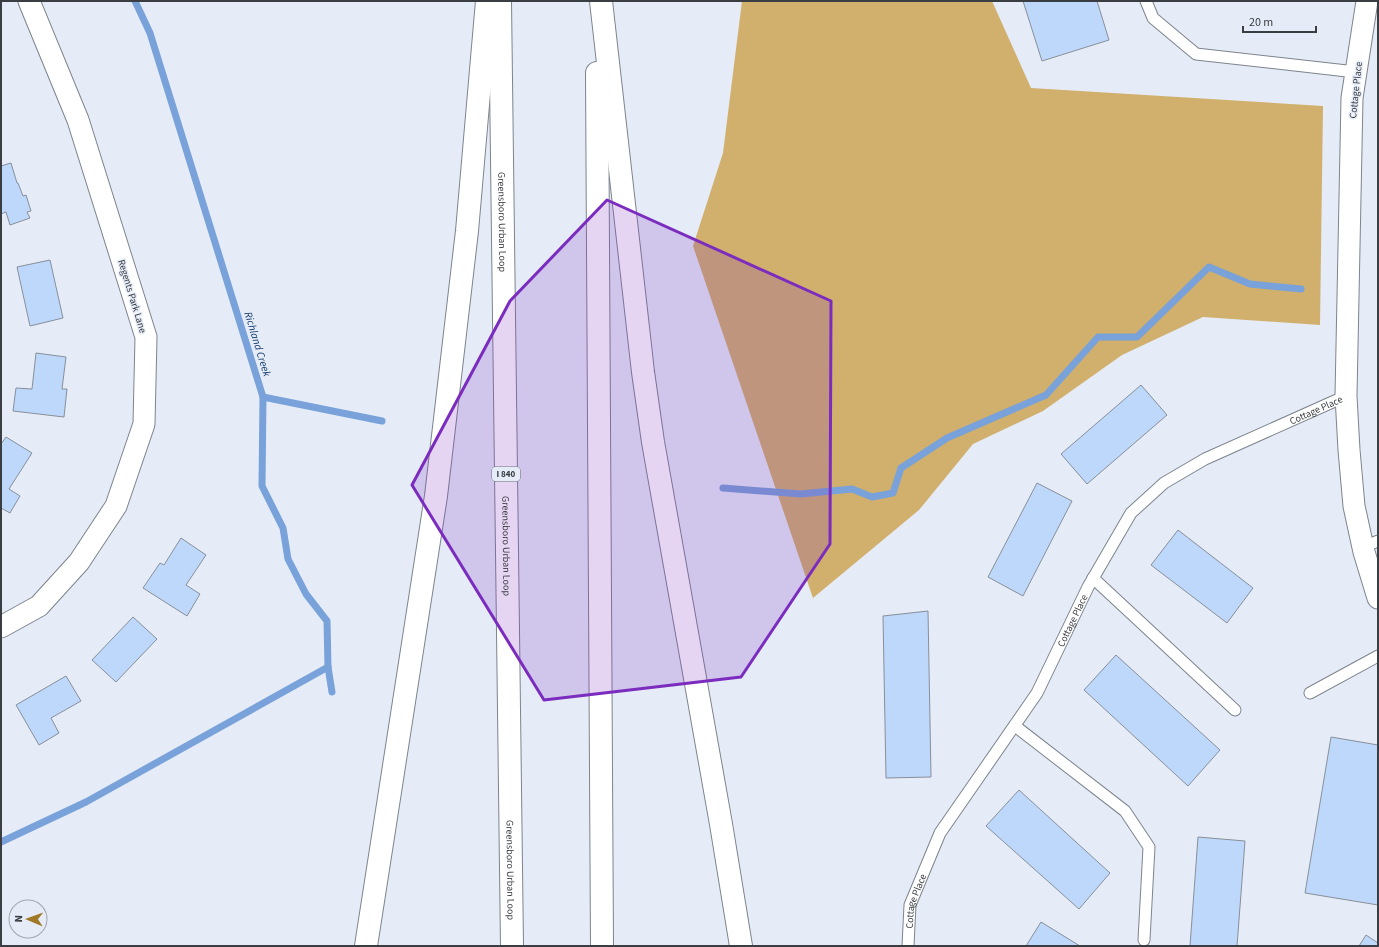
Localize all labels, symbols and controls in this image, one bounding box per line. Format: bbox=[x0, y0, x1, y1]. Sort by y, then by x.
scale bar bbox=[1243, 8, 1316, 34]
text: 20 m bbox=[1249, 14, 1273, 31]
street label: Cottage Place bbox=[1346, 61, 1366, 119]
street label: Greensboro Urban Loop bbox=[494, 172, 509, 272]
street label: Regents Park Lane bbox=[114, 258, 150, 335]
water label: Richland Creek bbox=[241, 310, 275, 379]
street label: Cottage Place bbox=[1287, 392, 1345, 428]
road number: I 840 bbox=[492, 467, 520, 481]
street label: Greensboro Urban Loop bbox=[498, 496, 514, 596]
street label: Cottage Place bbox=[1054, 592, 1092, 649]
street label: Greensboro Urban Loop bbox=[502, 820, 518, 920]
street label: Cottage Place bbox=[903, 872, 930, 929]
north arrow bbox=[8, 899, 48, 939]
text: N bbox=[11, 915, 26, 923]

